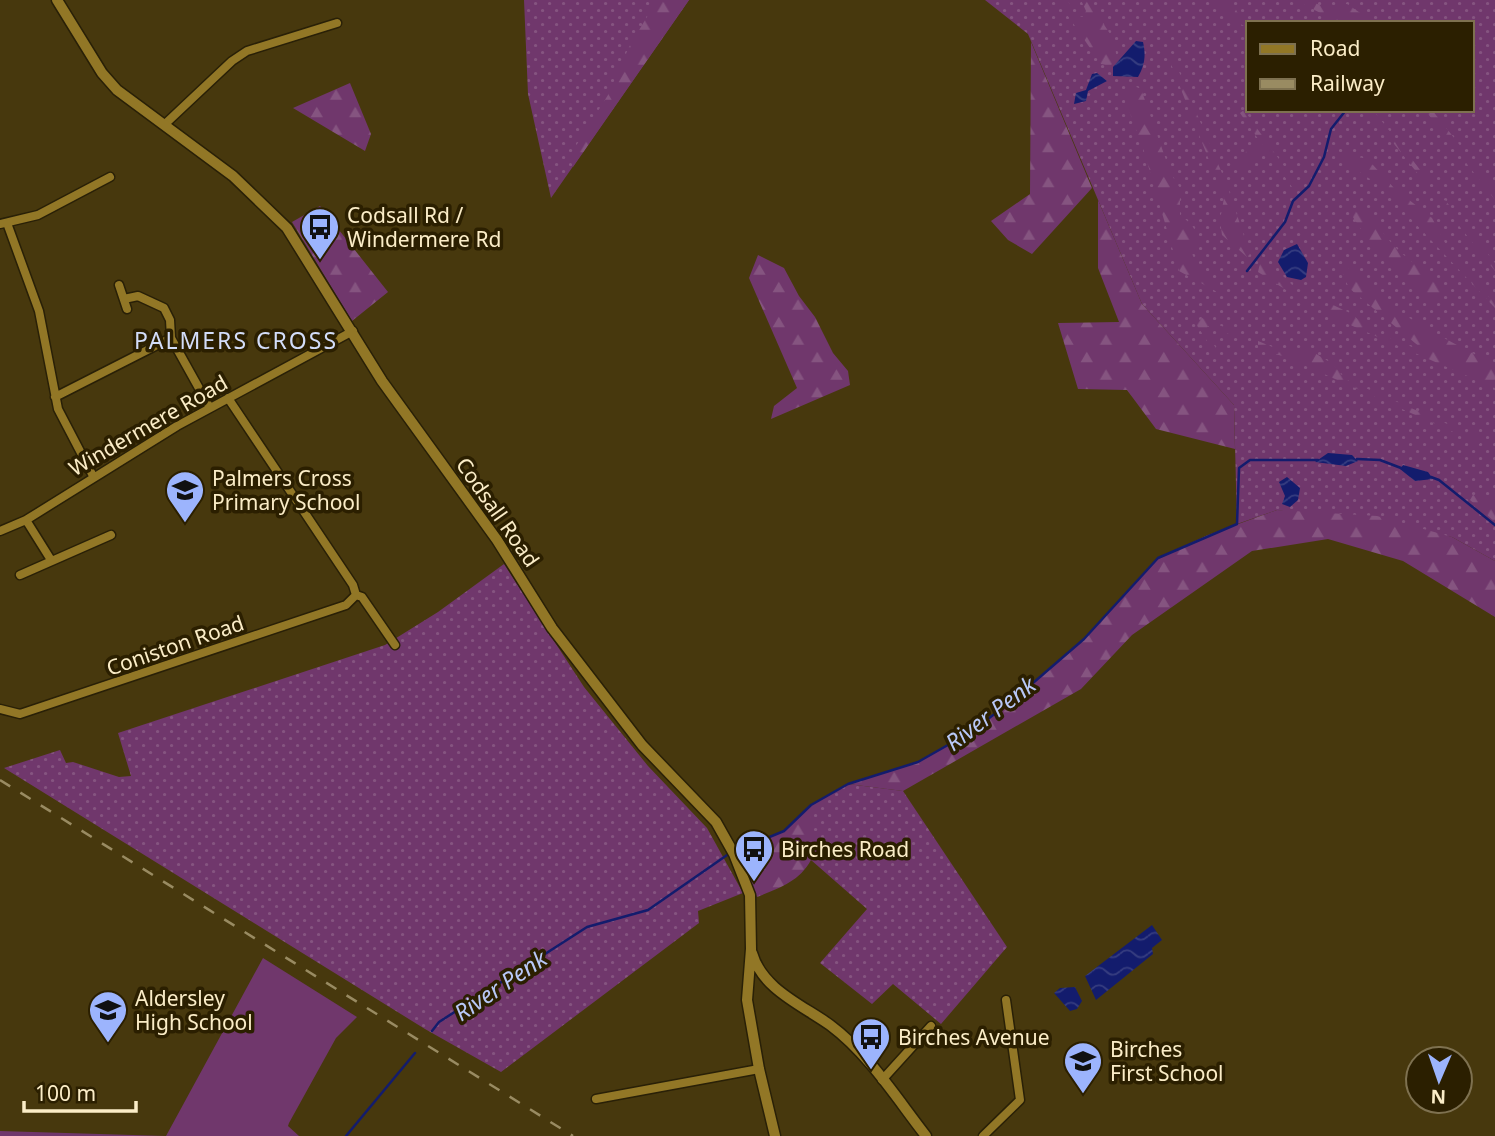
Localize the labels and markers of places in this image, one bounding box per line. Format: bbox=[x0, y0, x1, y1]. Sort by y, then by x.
place label: Codsall Rd / Windermere Rd bbox=[347, 201, 501, 253]
bus stop icon: Codsall Rd / Windermere Rd bbox=[299, 206, 341, 261]
place label: Palmers Cross Primary School bbox=[212, 464, 360, 516]
school or university icon: Palmers Cross Primary School bbox=[164, 469, 206, 524]
bus stop icon: Birches Road bbox=[733, 828, 775, 883]
place label: Birches Road bbox=[781, 835, 909, 863]
place label: Aldersley High School bbox=[135, 984, 253, 1036]
school or university icon: Aldersley High School bbox=[87, 989, 129, 1044]
bus stop icon: Birches Avenue bbox=[850, 1016, 892, 1071]
place label: Birches Avenue bbox=[898, 1023, 1049, 1051]
place label: Birches First School bbox=[1110, 1035, 1224, 1087]
school or university icon: Birches First School bbox=[1062, 1040, 1104, 1095]

